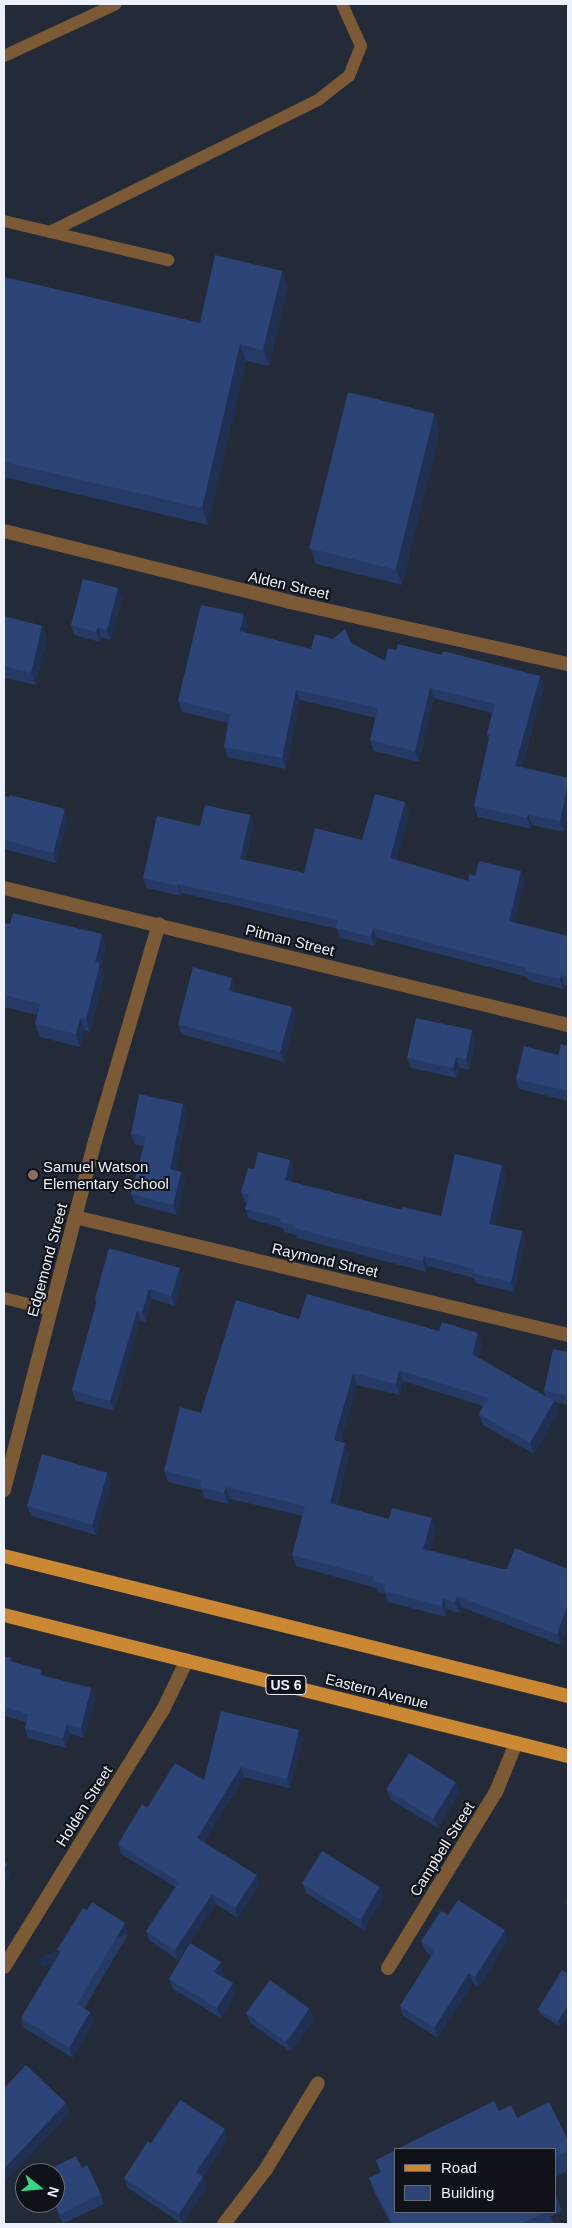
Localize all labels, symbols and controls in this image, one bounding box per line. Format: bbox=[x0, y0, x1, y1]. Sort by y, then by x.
street label: Alden Street bbox=[247, 567, 331, 603]
street label: Pitman Street bbox=[244, 920, 336, 960]
place label: Samuel Watson Elementary School bbox=[43, 1157, 169, 1192]
marker: Samuel Watson Elementary School bbox=[27, 1169, 39, 1181]
street label: Edgemond Street bbox=[23, 1201, 71, 1319]
street label: Raymond Street bbox=[270, 1239, 380, 1281]
street label: Eastern Avenue bbox=[323, 1669, 431, 1713]
road number: US 6 bbox=[265, 1674, 307, 1696]
street label: Holden Street bbox=[52, 1762, 116, 1850]
street label: Campbell Street bbox=[406, 1799, 478, 1899]
legend bbox=[394, 2148, 557, 2213]
text: Road bbox=[441, 2159, 477, 2176]
north arrow bbox=[15, 2163, 65, 2213]
text: Building bbox=[441, 2184, 494, 2201]
text: N bbox=[44, 2185, 63, 2199]

